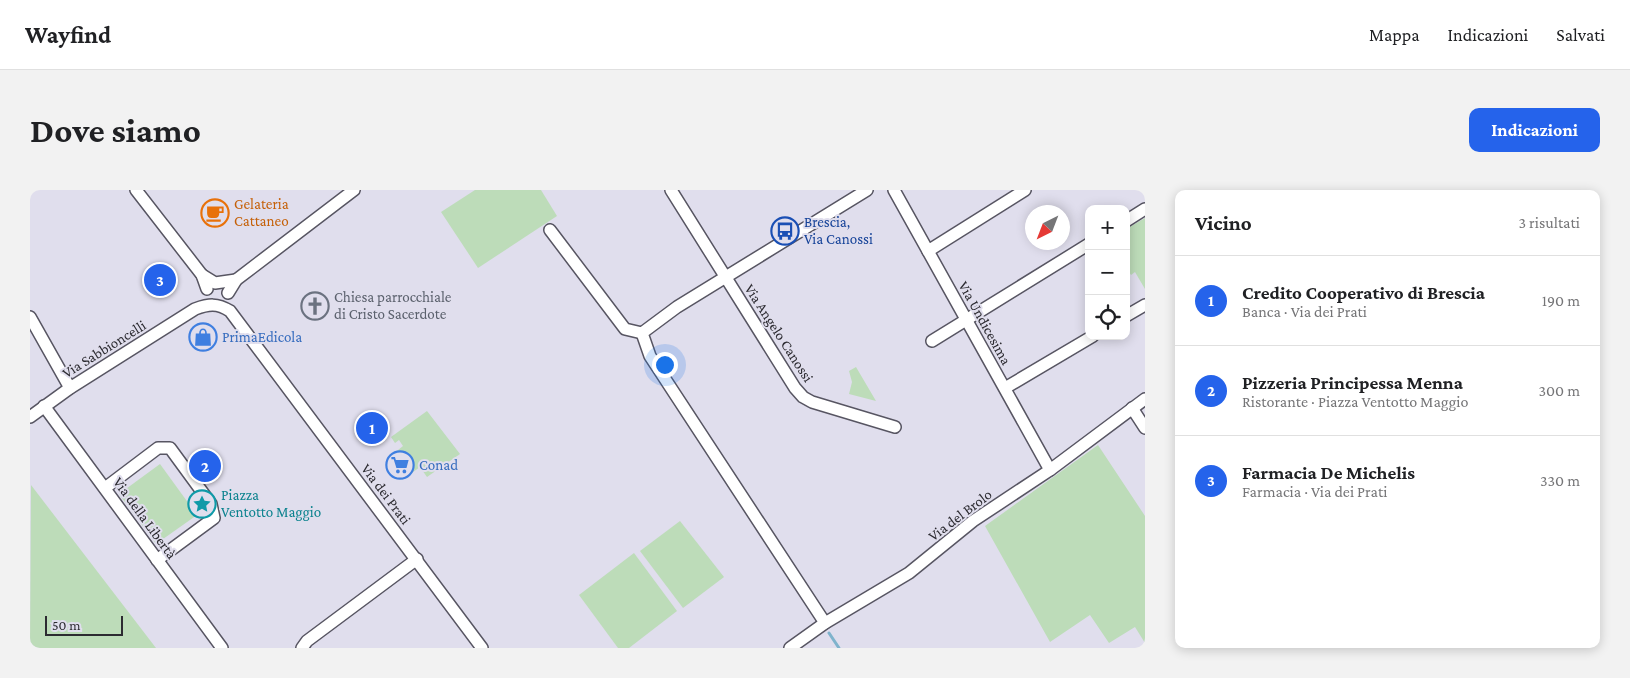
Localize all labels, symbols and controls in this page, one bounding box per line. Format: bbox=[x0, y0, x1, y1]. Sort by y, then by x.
text: Wayfind bbox=[25, 21, 111, 48]
text: Mappa bbox=[1369, 25, 1420, 45]
text: Indicazioni bbox=[1448, 25, 1528, 45]
text: Salvati bbox=[1556, 25, 1605, 45]
button: Indicazioni bbox=[1469, 108, 1600, 152]
text: Dove siamo bbox=[30, 111, 201, 150]
place label: Gelateria Cattaneo bbox=[234, 196, 289, 229]
cafe icon: Gelateria Cattaneo bbox=[200, 198, 230, 228]
north arrow bbox=[1025, 205, 1070, 250]
map controls bbox=[1085, 205, 1130, 340]
button: + bbox=[1085, 205, 1130, 250]
text: Vicino bbox=[1195, 211, 1252, 235]
place label: Brescia, Via Canossi bbox=[804, 214, 873, 247]
text: 3 risultati bbox=[1518, 214, 1580, 231]
bus stop icon: Brescia, Via Canossi bbox=[770, 216, 800, 246]
button: − bbox=[1085, 250, 1130, 295]
pin: 3 bbox=[144, 261, 176, 299]
street label: Via Undicesima bbox=[955, 278, 1015, 368]
street label: Via Angelo Canossi bbox=[741, 281, 817, 386]
text: Credito Cooperativo di Brescia bbox=[1242, 282, 1485, 303]
place label: Chiesa parrocchiale di Cristo Sacerdote bbox=[334, 289, 452, 322]
church icon: Chiesa parrocchiale di Cristo Sacerdote bbox=[300, 291, 330, 321]
text: 1 bbox=[1208, 292, 1214, 309]
text: 190 m bbox=[1542, 292, 1580, 309]
button: locate bbox=[1085, 295, 1130, 340]
text: Banca · Via dei Prati bbox=[1242, 303, 1367, 320]
street label: Via Sabbioncelli bbox=[59, 317, 149, 381]
shop icon: PrimaEdicola bbox=[188, 322, 218, 352]
place label: PrimaEdicola bbox=[222, 329, 302, 345]
your location bbox=[652, 352, 678, 378]
text: Pizzeria Principessa Menna bbox=[1242, 372, 1463, 393]
text: 2 bbox=[1207, 382, 1215, 399]
text: 300 m bbox=[1538, 382, 1580, 399]
text: Ristorante · Piazza Ventotto Maggio bbox=[1242, 393, 1468, 410]
pin: 1 bbox=[356, 409, 388, 447]
pin: 2 bbox=[189, 447, 221, 485]
supermarket icon: Conad bbox=[385, 450, 415, 480]
place label: Conad bbox=[419, 457, 458, 473]
street label: Via dei Prati bbox=[358, 461, 414, 527]
text: Farmacia De Michelis bbox=[1242, 462, 1415, 483]
text: 3 bbox=[1207, 472, 1215, 489]
text: 330 m bbox=[1540, 472, 1580, 489]
street label: Via della Libertà bbox=[110, 474, 180, 562]
text: Farmacia · Via dei Prati bbox=[1242, 483, 1387, 500]
street label: Via del Brolo bbox=[925, 486, 995, 544]
place label: Piazza Ventotto Maggio bbox=[221, 487, 321, 521]
place icon: Piazza Ventotto Maggio bbox=[187, 489, 217, 519]
scale bar bbox=[45, 613, 122, 636]
text: 50 m bbox=[52, 617, 80, 633]

